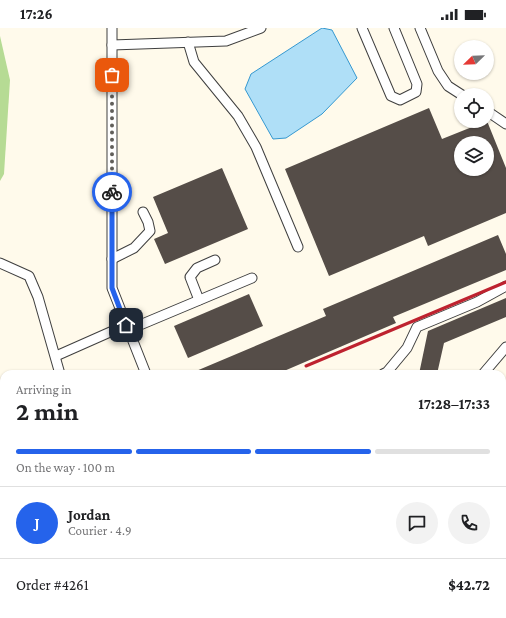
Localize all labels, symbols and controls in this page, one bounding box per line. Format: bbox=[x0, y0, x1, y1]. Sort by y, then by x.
text: 17:26 bbox=[20, 6, 53, 22]
north arrow bbox=[454, 40, 494, 80]
map controls bbox=[454, 40, 494, 176]
pin bbox=[95, 58, 129, 92]
icon: bag bbox=[101, 64, 123, 86]
button: locate bbox=[454, 88, 494, 128]
button: layers bbox=[454, 136, 494, 176]
courier bbox=[92, 172, 132, 212]
icon: bike bbox=[101, 181, 123, 203]
pin bbox=[109, 308, 143, 342]
icon: home bbox=[115, 314, 137, 336]
text: Arriving in bbox=[16, 382, 72, 397]
text: 17:28–17:33 bbox=[418, 396, 490, 412]
text: 2 min bbox=[16, 397, 79, 426]
text: On the way · 100 m bbox=[16, 460, 115, 475]
button: chat bbox=[396, 502, 438, 544]
button: phone bbox=[448, 502, 490, 544]
text: Jordan bbox=[68, 507, 110, 523]
text: J bbox=[34, 515, 40, 531]
text: Courier · 4.9 bbox=[68, 523, 132, 538]
text: Order #4261 bbox=[16, 577, 89, 593]
text: $42.72 bbox=[448, 577, 490, 593]

